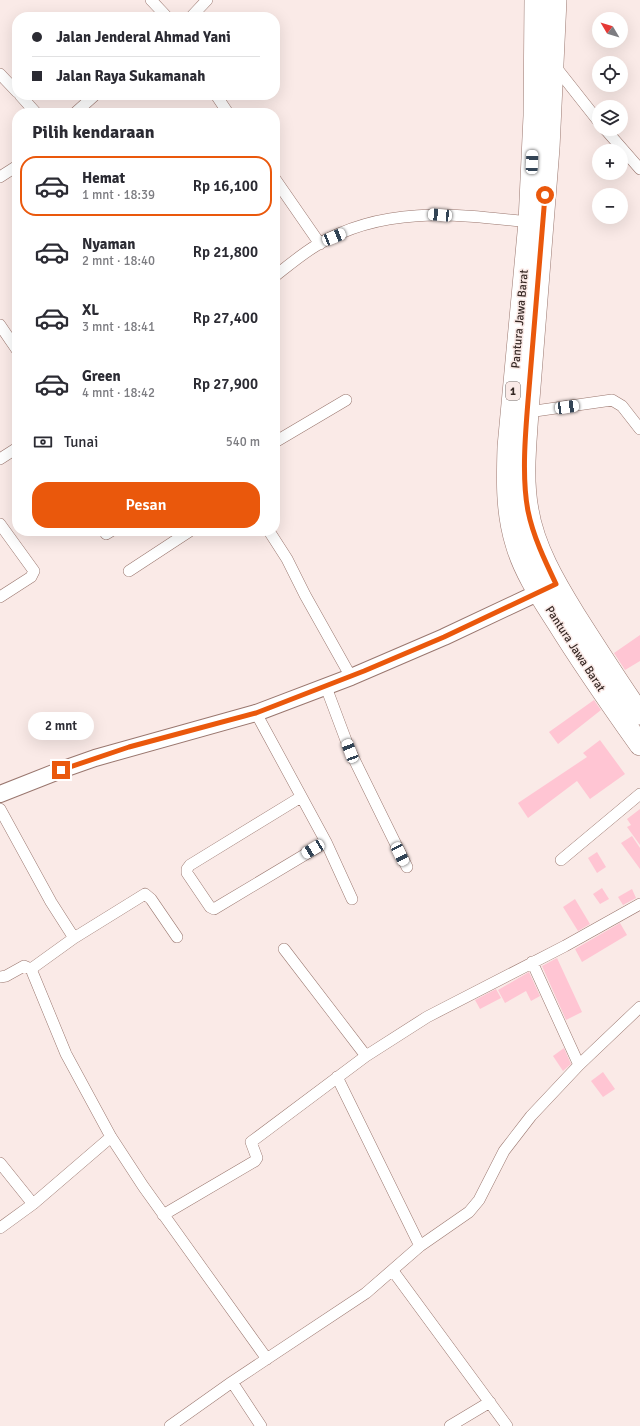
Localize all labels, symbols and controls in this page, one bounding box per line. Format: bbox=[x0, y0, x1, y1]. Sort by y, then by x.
north arrow bbox=[592, 12, 628, 48]
map controls bbox=[592, 12, 628, 224]
text: Jalan Jenderal Ahmad Yani bbox=[56, 28, 231, 46]
button: locate bbox=[592, 56, 628, 92]
text: Jalan Raya Sukamanah bbox=[56, 67, 205, 85]
button: layers bbox=[592, 100, 628, 136]
text: Pilih kendaraan bbox=[32, 121, 155, 143]
button: + bbox=[592, 144, 628, 180]
car bbox=[526, 150, 538, 174]
icon: car bbox=[34, 168, 70, 204]
text: Hemat bbox=[82, 169, 125, 187]
text: Rp 16,100 bbox=[193, 177, 258, 195]
route start bbox=[536, 186, 554, 204]
text: 1 mnt · 18:39 bbox=[82, 187, 155, 203]
button: − bbox=[592, 188, 628, 224]
car bbox=[428, 208, 452, 222]
car bbox=[321, 227, 347, 247]
icon: car bbox=[34, 234, 70, 270]
text: Nyaman bbox=[82, 235, 135, 253]
text: Rp 21,800 bbox=[193, 243, 258, 261]
text: 2 mnt · 18:40 bbox=[82, 253, 155, 269]
street label: Pantura Jawa Barat bbox=[508, 269, 532, 369]
icon: car bbox=[34, 300, 70, 336]
text: XL bbox=[82, 301, 99, 319]
text: Rp 27,400 bbox=[193, 309, 258, 327]
text: 3 mnt · 18:41 bbox=[82, 319, 155, 335]
icon: car bbox=[34, 366, 70, 402]
text: Green bbox=[82, 367, 121, 385]
text: Rp 27,900 bbox=[193, 375, 258, 393]
road number: 1 bbox=[506, 382, 520, 400]
text: 4 mnt · 18:42 bbox=[82, 385, 155, 401]
car bbox=[554, 399, 580, 415]
icon: cash bbox=[32, 431, 54, 453]
text: Tunai bbox=[64, 433, 98, 451]
text: 540 m bbox=[226, 434, 260, 450]
button: Pesan bbox=[32, 482, 260, 528]
street label: Pantura Jawa Barat bbox=[542, 603, 608, 695]
callout: 2 mnt bbox=[28, 712, 94, 740]
text: 2 mnt bbox=[45, 718, 77, 734]
car bbox=[340, 738, 360, 764]
route end bbox=[52, 761, 70, 779]
car bbox=[300, 838, 326, 860]
car bbox=[389, 841, 411, 867]

